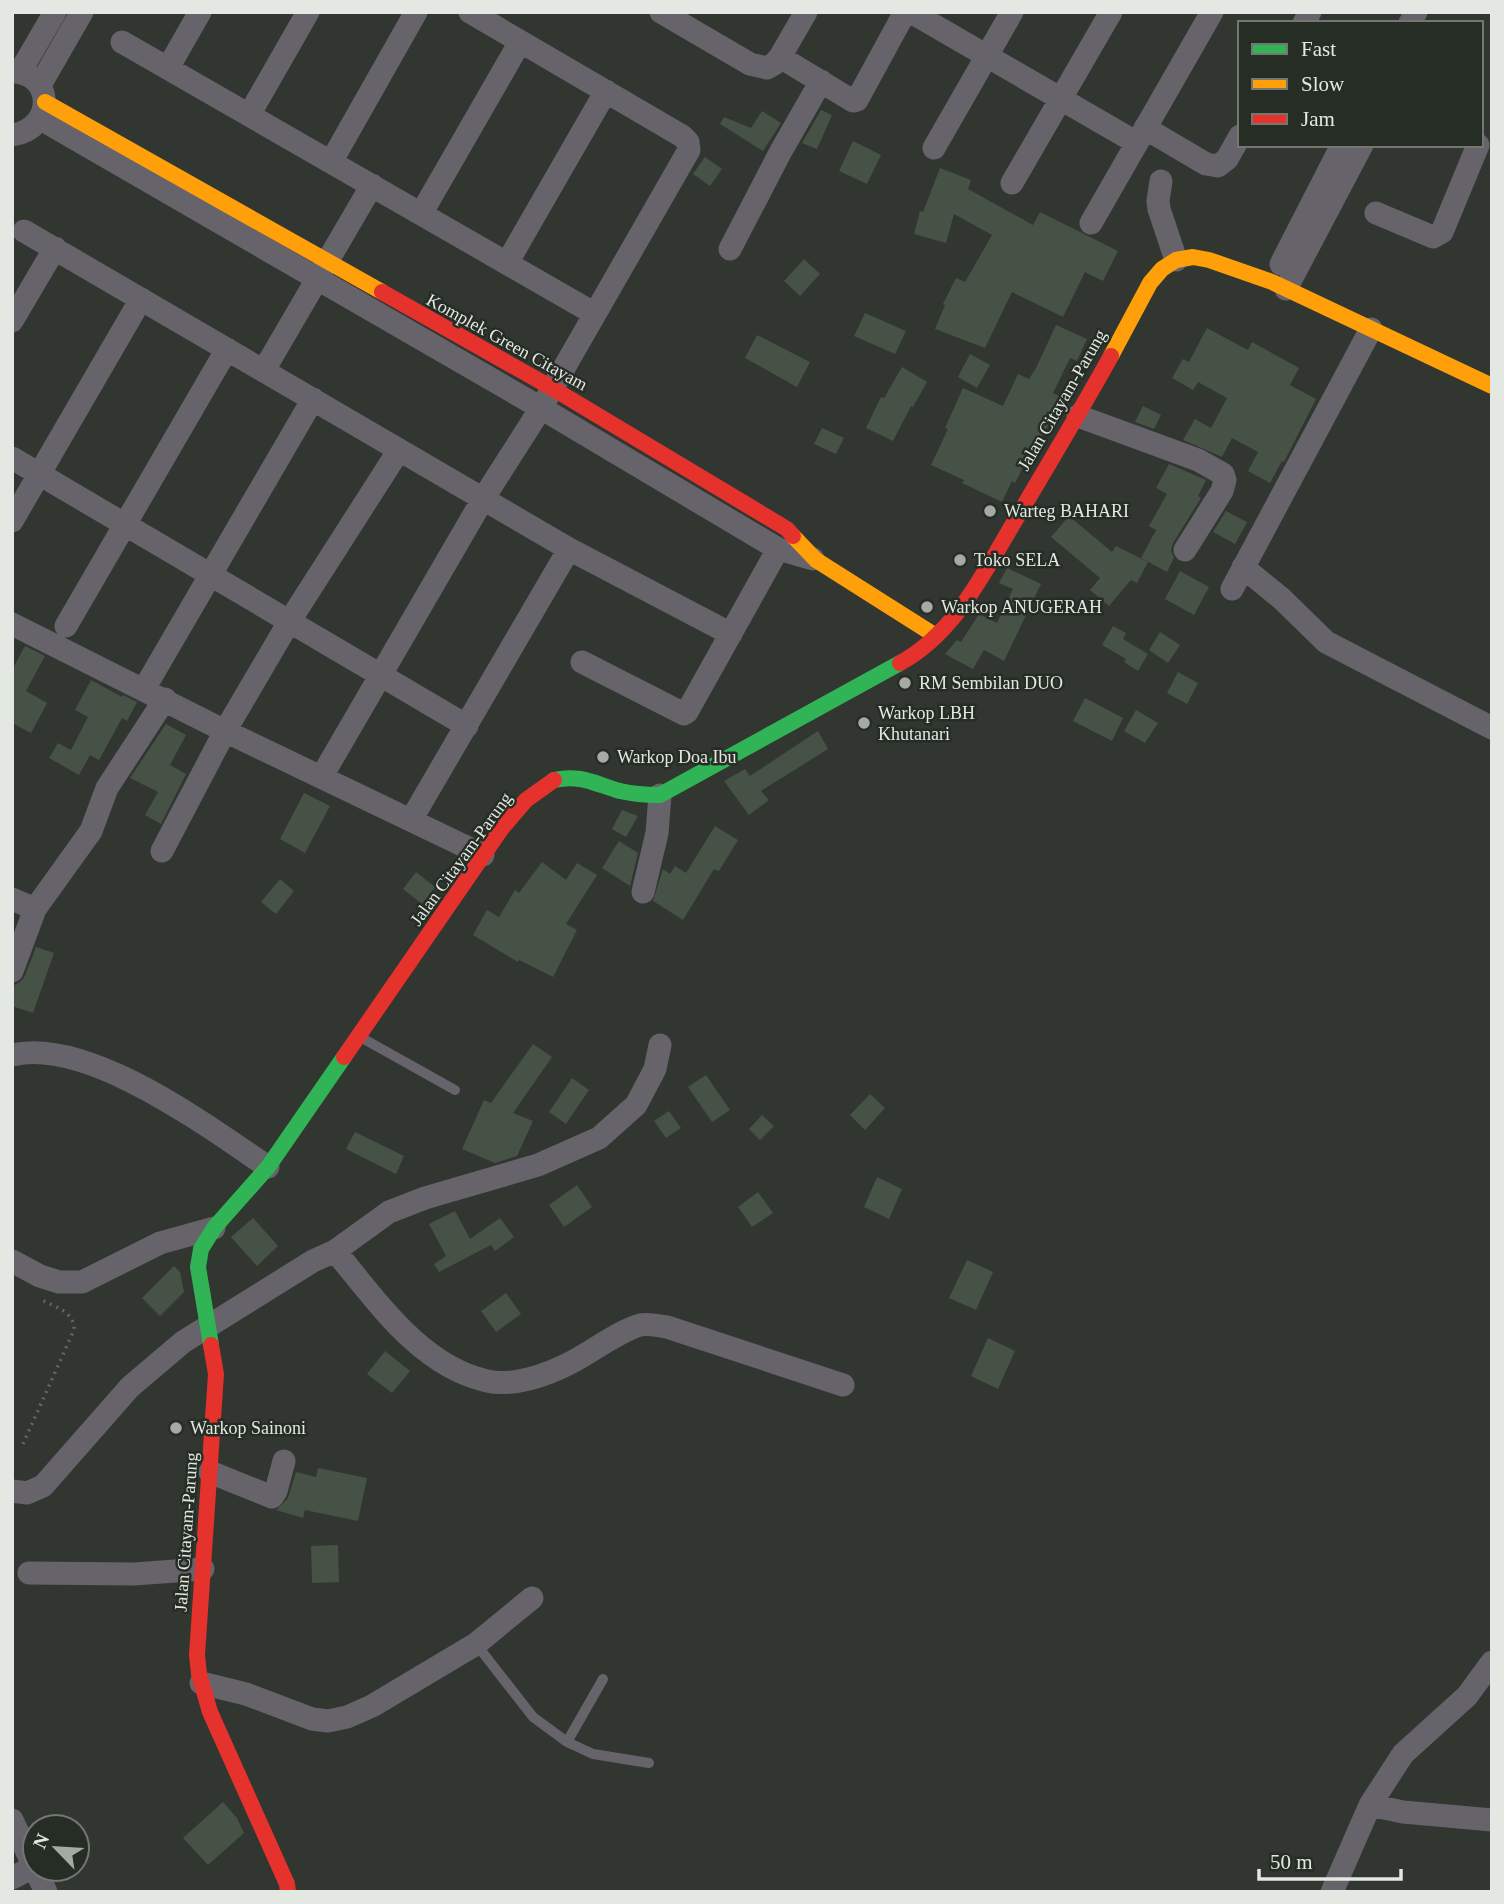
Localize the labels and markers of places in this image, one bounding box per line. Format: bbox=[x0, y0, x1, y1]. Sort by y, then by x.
place label: Warteg BAHARI bbox=[1004, 501, 1129, 521]
marker: Warteg BAHARI bbox=[982, 503, 998, 519]
place label: Toko SELA bbox=[974, 550, 1060, 570]
marker: Toko SELA bbox=[952, 552, 968, 568]
place label: Warkop ANUGERAH bbox=[941, 597, 1102, 617]
marker: Warkop ANUGERAH bbox=[919, 599, 935, 615]
place label: RM Sembilan DUO bbox=[919, 673, 1063, 693]
marker: RM Sembilan DUO bbox=[897, 675, 913, 691]
place label: Warkop LBH Khutanari bbox=[878, 703, 975, 744]
marker: Warkop LBH Khutanari bbox=[856, 715, 872, 731]
place label: Warkop Doa Ibu bbox=[617, 747, 737, 767]
marker: Warkop Doa Ibu bbox=[595, 749, 611, 765]
place label: Warkop Sainoni bbox=[190, 1418, 306, 1438]
marker: Warkop Sainoni bbox=[168, 1420, 184, 1436]

